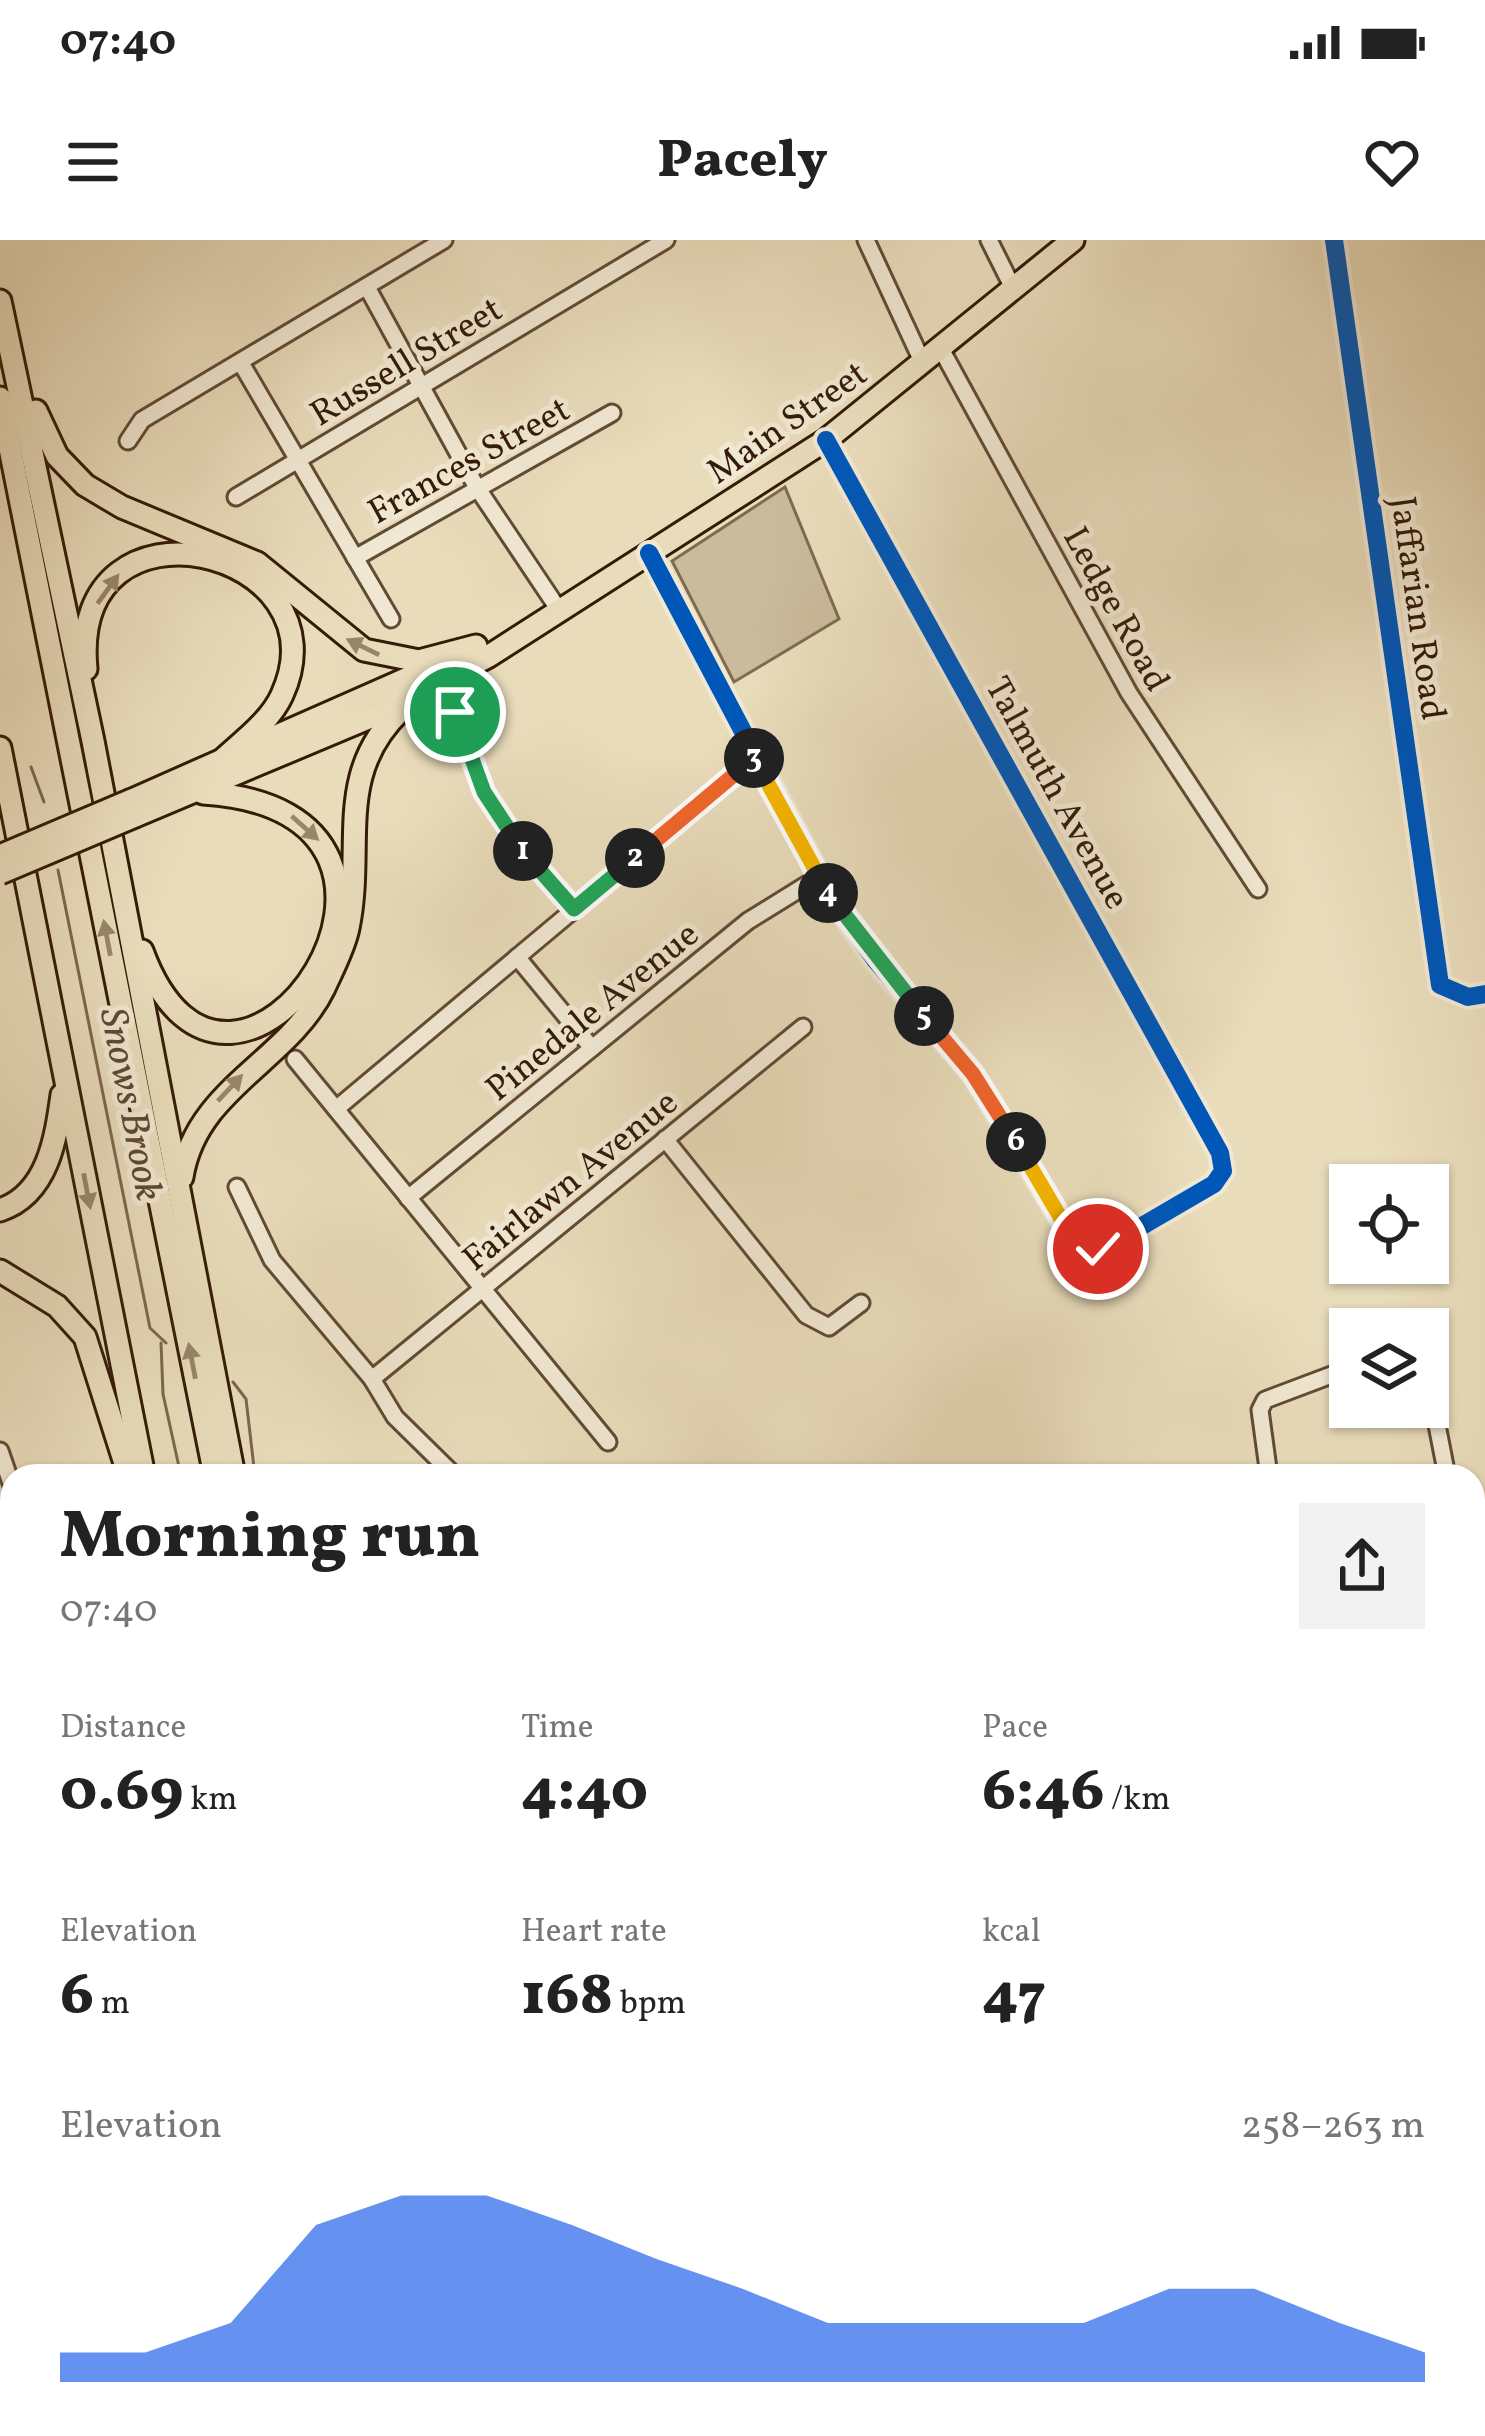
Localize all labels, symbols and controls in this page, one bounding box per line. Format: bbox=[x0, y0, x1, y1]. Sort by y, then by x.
text: 07:40 bbox=[60, 11, 176, 74]
text: Pacely bbox=[657, 125, 828, 200]
icon: menu bbox=[60, 129, 126, 195]
icon: heart bbox=[1359, 129, 1425, 195]
street label: Russell Street bbox=[302, 286, 512, 440]
street label: Main Street bbox=[698, 351, 879, 498]
street label: Frances Street bbox=[360, 386, 580, 539]
street label: Jaffarian Road bbox=[1376, 493, 1456, 724]
street label: Ledge Road bbox=[1049, 518, 1180, 701]
one-way arrow bbox=[96, 573, 120, 605]
one-way arrow bbox=[346, 637, 381, 657]
pin bbox=[404, 661, 506, 763]
street label: Talmuth Avenue bbox=[971, 669, 1140, 919]
icon: arrive bbox=[422, 679, 488, 745]
pin: 3 bbox=[724, 728, 784, 788]
text: 3 bbox=[746, 735, 762, 781]
one-way arrow bbox=[290, 814, 319, 841]
pin: 1 bbox=[493, 821, 553, 881]
text: 1 bbox=[516, 828, 530, 874]
pin: 2 bbox=[605, 828, 665, 888]
text: 2 bbox=[626, 835, 644, 881]
pin: 4 bbox=[798, 863, 858, 923]
text: 4 bbox=[818, 870, 838, 916]
street label: Pinedale Avenue bbox=[476, 911, 711, 1115]
one-way arrow bbox=[97, 918, 116, 956]
pin: 5 bbox=[894, 986, 954, 1046]
text: 5 bbox=[916, 993, 932, 1039]
water label: Snows Brook bbox=[84, 1004, 174, 1206]
one-way arrow bbox=[216, 1073, 244, 1102]
street label: Fairlawn Avenue bbox=[453, 1080, 690, 1285]
pin: 6 bbox=[986, 1112, 1046, 1172]
text: 6 bbox=[1007, 1119, 1025, 1165]
map controls bbox=[1329, 1164, 1449, 1428]
button: locate bbox=[1329, 1164, 1449, 1284]
one-way arrow bbox=[78, 1173, 97, 1210]
pin bbox=[1047, 1198, 1149, 1300]
icon: check bbox=[1065, 1216, 1131, 1282]
button: layers bbox=[1329, 1308, 1449, 1428]
one-way arrow bbox=[182, 1342, 201, 1380]
text: Morning run bbox=[60, 1493, 481, 1585]
button: share bbox=[1299, 1503, 1425, 1629]
text: 07:40 bbox=[60, 1584, 158, 1638]
text: Distance bbox=[60, 1706, 186, 1752]
text: Time bbox=[521, 1706, 593, 1752]
text: Pace bbox=[982, 1706, 1048, 1752]
text: 0.69 bbox=[60, 1752, 184, 1835]
text: 4:40 bbox=[521, 1752, 648, 1835]
text: 6:46 bbox=[982, 1752, 1105, 1835]
text: km bbox=[184, 1778, 237, 1824]
text: /km bbox=[1105, 1778, 1170, 1824]
text: Elevation bbox=[60, 1910, 197, 1956]
text: Heart rate bbox=[521, 1910, 667, 1956]
text: kcal bbox=[982, 1910, 1041, 1956]
text: 6 bbox=[60, 1956, 94, 2039]
text: 168 bbox=[521, 1956, 613, 2039]
text: 47 bbox=[982, 1956, 1046, 2039]
text: m bbox=[94, 1982, 130, 2028]
text: bpm bbox=[613, 1982, 686, 2028]
text: Elevation bbox=[60, 2100, 222, 2154]
text: 258–263 m bbox=[1241, 2100, 1425, 2154]

